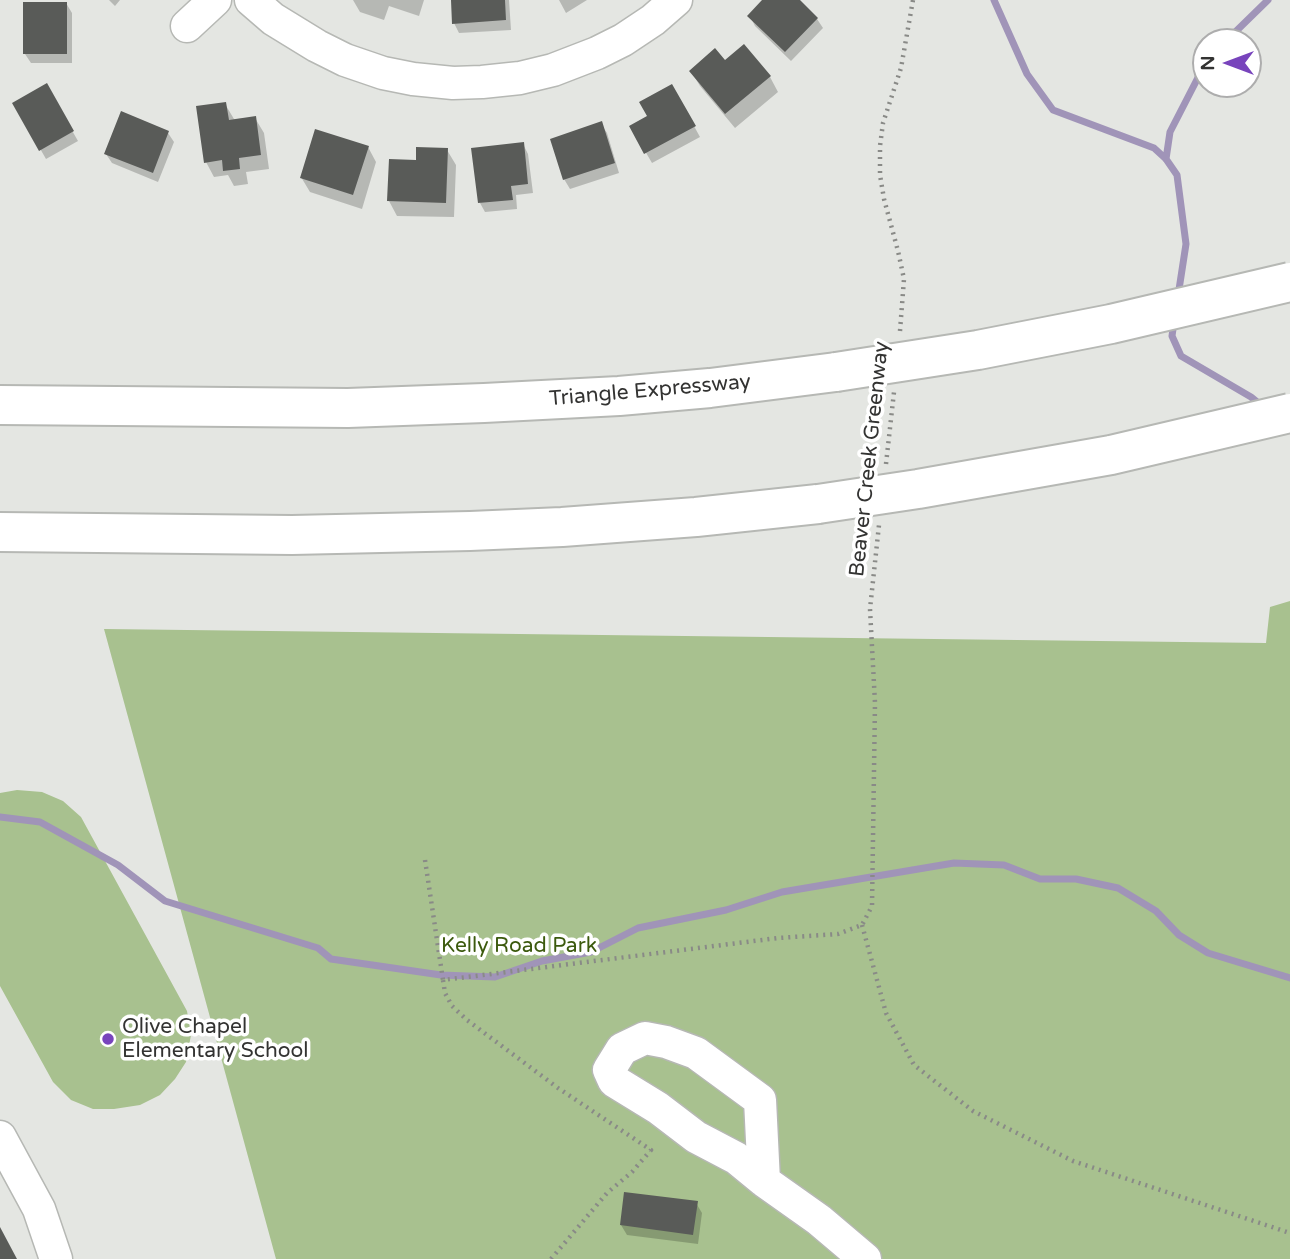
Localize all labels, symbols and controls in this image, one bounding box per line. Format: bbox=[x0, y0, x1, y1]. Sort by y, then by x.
north arrow bbox=[1192, 28, 1262, 98]
text: N bbox=[1197, 55, 1219, 71]
street label: Beaver Creek Greenway bbox=[845, 340, 895, 578]
street label: Triangle Expressway bbox=[548, 370, 752, 412]
park label: Kelly Road Park bbox=[441, 933, 597, 959]
place label: Olive Chapel Elementary School bbox=[122, 1014, 309, 1064]
marker: Olive Chapel Elementary School bbox=[100, 1031, 116, 1047]

